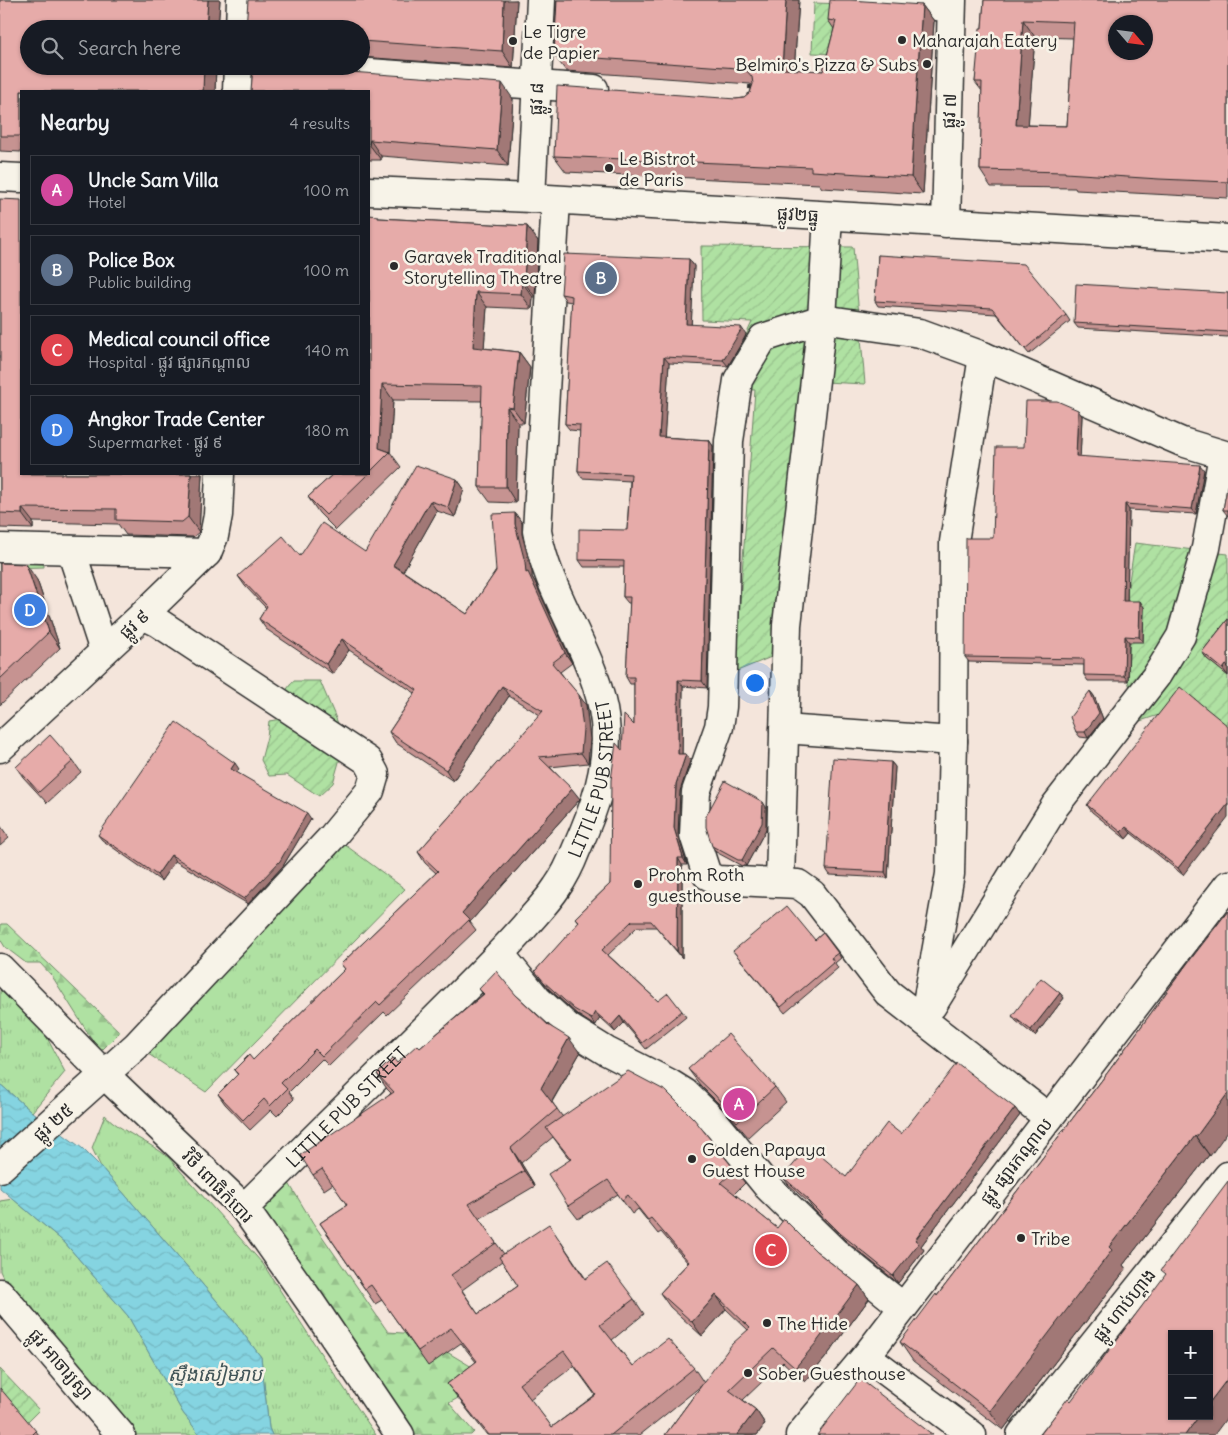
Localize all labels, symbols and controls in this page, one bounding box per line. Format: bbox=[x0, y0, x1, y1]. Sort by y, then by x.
north arrow bbox=[1108, 15, 1153, 60]
search box bbox=[20, 20, 370, 75]
place label: Le Tigre de Papier bbox=[523, 20, 600, 64]
place label: Maharajah Eatery bbox=[912, 29, 1058, 52]
icon: search bbox=[38, 34, 66, 62]
marker: Maharajah Eatery bbox=[896, 34, 908, 46]
marker: Le Tigre de Papier bbox=[507, 35, 519, 47]
text: Search here bbox=[78, 36, 181, 60]
place label: Belmiro's Pizza & Subs bbox=[736, 53, 917, 76]
marker: Belmiro's Pizza & Subs bbox=[921, 58, 933, 70]
street label: ផ្លូវ ៨ bbox=[524, 82, 554, 116]
street label: ផ្លូវ ៧ bbox=[937, 93, 966, 129]
text: Nearby bbox=[40, 109, 110, 136]
text: 4 results bbox=[289, 113, 350, 133]
place label: Le Bistrot de Paris bbox=[619, 147, 696, 191]
marker: Le Bistrot de Paris bbox=[603, 162, 615, 174]
text: Uncle Sam Villa bbox=[88, 168, 219, 192]
text: A bbox=[52, 180, 62, 200]
text: 100 m bbox=[304, 180, 349, 200]
text: Hotel bbox=[88, 192, 126, 212]
street label: ផ្លូវ២ធ្នូ bbox=[776, 201, 820, 232]
place label: Garavek Traditional Storytelling Theatre bbox=[404, 245, 562, 289]
text: Police Box bbox=[88, 248, 175, 272]
pin: B bbox=[585, 259, 617, 297]
text: B bbox=[52, 260, 62, 280]
text: 100 m bbox=[304, 260, 349, 280]
marker: Garavek Traditional Storytelling Theatre bbox=[388, 260, 400, 272]
text: Public building bbox=[88, 272, 191, 292]
text: Medical council office bbox=[88, 327, 270, 351]
text: C bbox=[52, 340, 62, 360]
text: 140 m bbox=[305, 340, 349, 360]
text: Hospital · ផ្លូវ ផ្សារកណ្តាល bbox=[88, 352, 251, 372]
text: Angkor Trade Center bbox=[88, 407, 264, 431]
text: D bbox=[51, 420, 63, 440]
text: 180 m bbox=[305, 420, 349, 440]
text: Supermarket · ផ្លូវ ៩ bbox=[88, 432, 223, 452]
pin: D bbox=[14, 591, 46, 629]
street label: ផ្លូវ ៩ bbox=[114, 604, 158, 648]
your location bbox=[742, 670, 768, 696]
street label: LITTLE PUB STREET bbox=[563, 698, 617, 861]
place label: Prohm Roth guesthouse bbox=[648, 863, 744, 907]
marker: Prohm Roth guesthouse bbox=[632, 878, 644, 890]
street label: LITTLE PUB STREET bbox=[281, 1042, 412, 1172]
pin: A bbox=[723, 1085, 755, 1123]
street label: ផ្លូវ ២៥ bbox=[28, 1098, 82, 1150]
street label: ផ្លូវ ផ្សារកណ្តាល bbox=[975, 1113, 1061, 1212]
place label: Golden Papaya Guest House bbox=[702, 1138, 826, 1182]
street label: វិថី ពោធិកំបោរ bbox=[177, 1144, 259, 1228]
marker: Golden Papaya Guest House bbox=[686, 1153, 698, 1165]
place label: Tribe bbox=[1031, 1227, 1070, 1250]
pin: C bbox=[755, 1231, 787, 1269]
marker: Tribe bbox=[1015, 1232, 1027, 1244]
street label: ផ្លូវ ហាប់ហ្គាង bbox=[1087, 1263, 1165, 1350]
place label: The Hide bbox=[777, 1312, 848, 1335]
marker: The Hide bbox=[761, 1317, 773, 1329]
street label: ផ្លូវ អាចារ្យស្វា bbox=[20, 1323, 98, 1408]
map controls bbox=[1168, 1330, 1213, 1420]
button: + bbox=[1168, 1330, 1213, 1375]
water label: ស្ទឹងសៀមរាប bbox=[168, 1362, 264, 1386]
place label: Sober Guesthouse bbox=[758, 1362, 906, 1385]
marker: Sober Guesthouse bbox=[742, 1367, 754, 1379]
button: − bbox=[1168, 1375, 1213, 1420]

